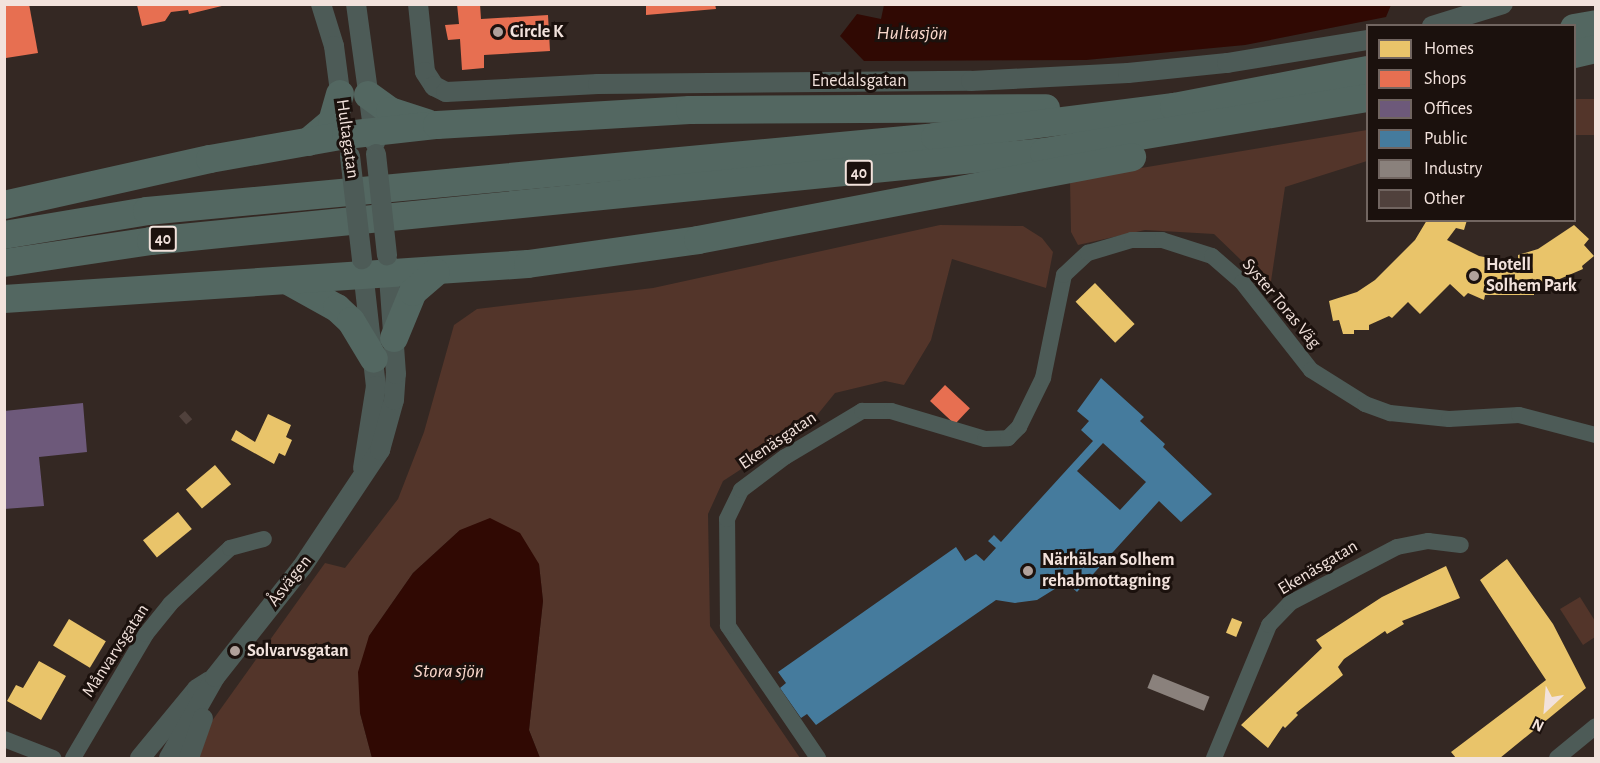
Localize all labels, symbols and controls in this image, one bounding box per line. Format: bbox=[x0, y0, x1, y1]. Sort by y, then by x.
place label: Circle K bbox=[510, 21, 564, 43]
water label: Hultasjön bbox=[877, 21, 947, 45]
legend bbox=[1366, 24, 1576, 222]
marker: Circle K bbox=[491, 25, 505, 39]
text: Homes bbox=[1424, 40, 1474, 58]
street label: Enedalsgatan bbox=[812, 70, 906, 92]
text: Shops bbox=[1424, 70, 1466, 88]
street label: Hultagatan bbox=[331, 98, 363, 180]
text: Offices bbox=[1424, 100, 1473, 118]
text: Public bbox=[1424, 130, 1467, 148]
road number: 40 bbox=[844, 160, 874, 186]
text: Industry bbox=[1424, 160, 1483, 178]
text: Other bbox=[1424, 190, 1465, 208]
road number: 40 bbox=[148, 226, 178, 252]
street label: Syster Toras Väg bbox=[1237, 254, 1325, 354]
place label: Hotell Solhem Park bbox=[1486, 255, 1577, 298]
marker: Hotell Solhem Park bbox=[1467, 269, 1481, 283]
street label: Ekenäsgatan bbox=[735, 407, 821, 475]
street label: Ekenäsgatan bbox=[1274, 536, 1362, 600]
place label: Närhälsan Solhem rehabmottagning bbox=[1042, 550, 1174, 592]
street label: Åsvägen bbox=[263, 551, 317, 611]
marker: Närhälsan Solhem rehabmottagning bbox=[1019, 562, 1037, 580]
street label: Månvarvsgatan bbox=[78, 600, 154, 702]
place label: Solvarvsgatan bbox=[247, 640, 349, 662]
marker: Solvarvsgatan bbox=[228, 644, 242, 658]
water label: Stora sjön bbox=[414, 659, 484, 683]
north arrow bbox=[1516, 679, 1576, 739]
text: N bbox=[1530, 716, 1547, 735]

